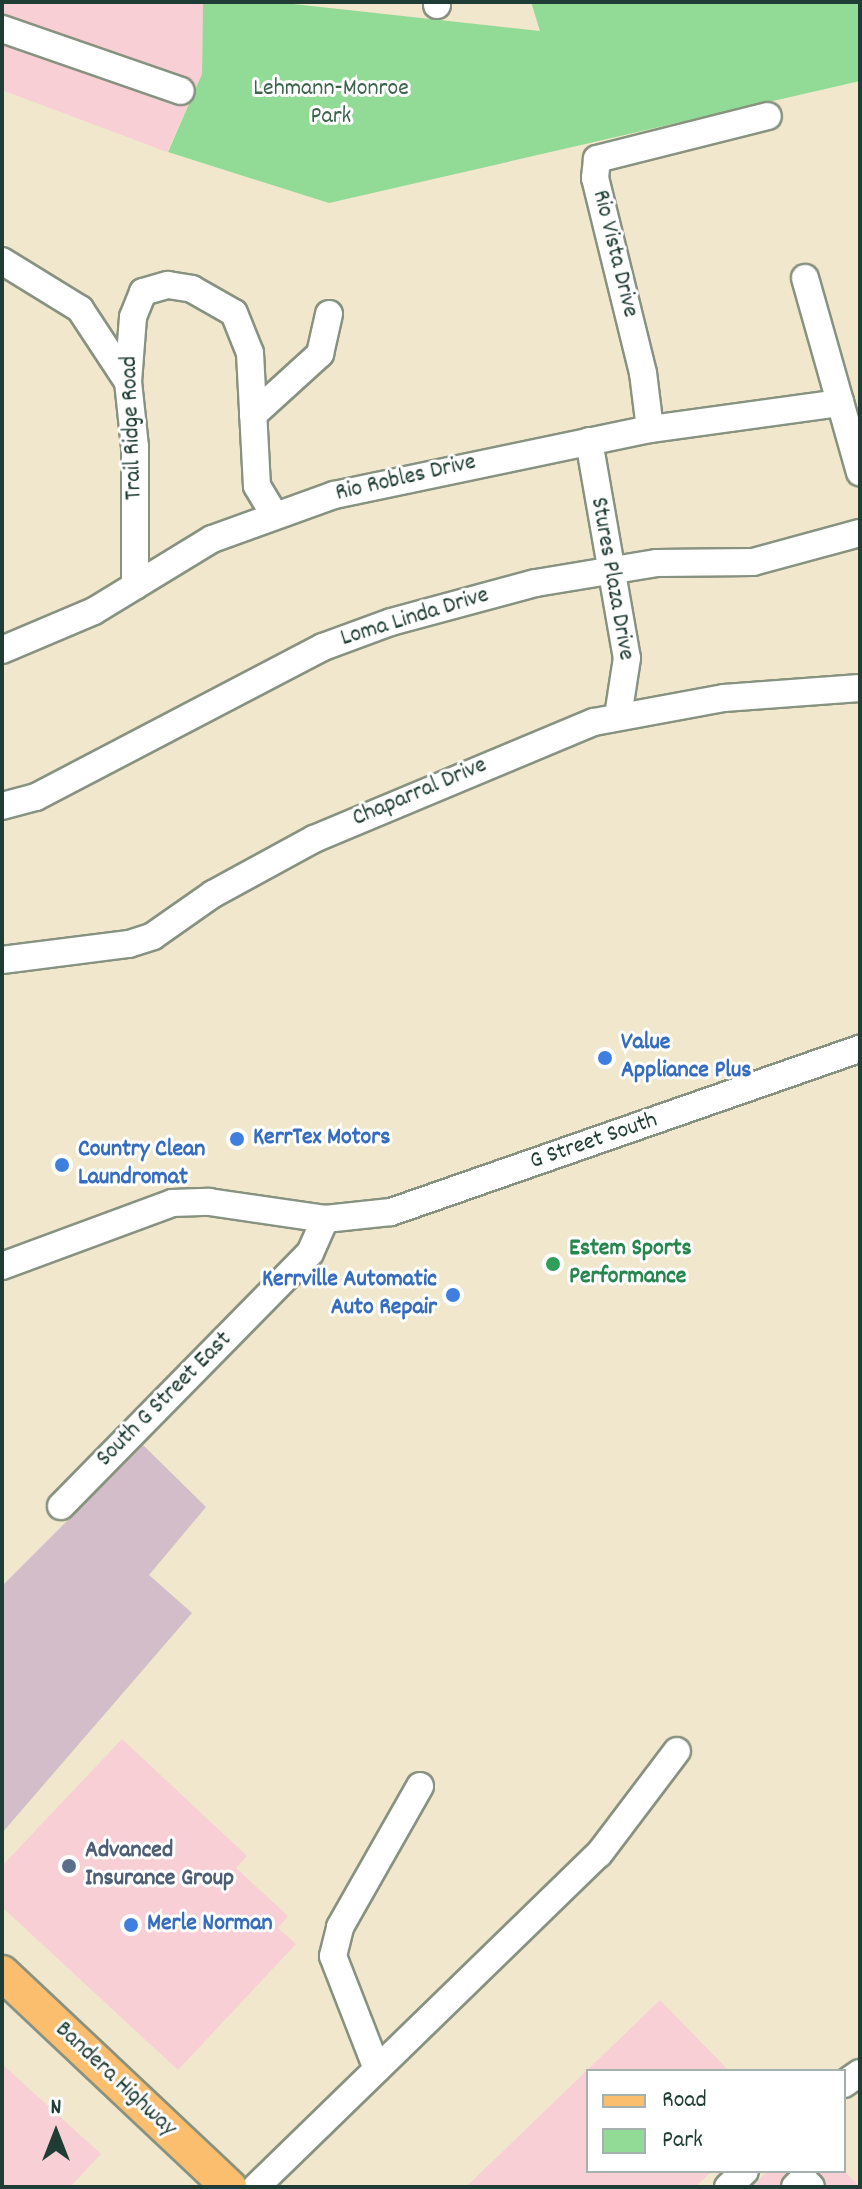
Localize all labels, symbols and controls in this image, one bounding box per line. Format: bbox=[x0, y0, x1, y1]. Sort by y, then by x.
park label: Lehmann-Monroe Park bbox=[253, 76, 409, 132]
street label: Rio Vista Drive bbox=[584, 187, 644, 321]
street label: Trail Ridge Road bbox=[116, 355, 150, 501]
street label: Rio Robles Drive bbox=[333, 449, 479, 509]
street label: Stures Plaza Drive bbox=[583, 495, 639, 663]
street label: Loma Linda Drive bbox=[337, 582, 493, 654]
street label: Chaparral Drive bbox=[349, 752, 491, 834]
place label: Value Appliance Plus bbox=[621, 1030, 751, 1086]
marker: Value Appliance Plus bbox=[596, 1049, 614, 1067]
street label: G Street South bbox=[526, 1107, 662, 1177]
place label: KerrTex Motors bbox=[253, 1125, 390, 1153]
marker: KerrTex Motors bbox=[228, 1130, 246, 1148]
place label: Country Clean Laundromat bbox=[78, 1137, 205, 1193]
marker: Country Clean Laundromat bbox=[53, 1156, 71, 1174]
place label: Estem Sports Performance bbox=[569, 1236, 692, 1292]
marker: Estem Sports Performance bbox=[544, 1255, 562, 1273]
place label: Kerrville Automatic Auto Repair bbox=[262, 1267, 437, 1323]
marker: Kerrville Automatic Auto Repair bbox=[444, 1286, 462, 1304]
street label: South G Street East bbox=[91, 1326, 239, 1474]
place label: Advanced Insurance Group bbox=[85, 1838, 234, 1894]
marker: Advanced Insurance Group bbox=[60, 1857, 78, 1875]
place label: Merle Norman bbox=[147, 1911, 273, 1939]
marker: Merle Norman bbox=[122, 1916, 140, 1934]
street label: Bandera Highway bbox=[48, 2016, 182, 2144]
legend bbox=[586, 2069, 846, 2173]
text: Road bbox=[662, 2084, 707, 2118]
north arrow bbox=[16, 2093, 96, 2173]
text: N bbox=[51, 2093, 61, 2124]
text: Park bbox=[662, 2124, 703, 2158]

